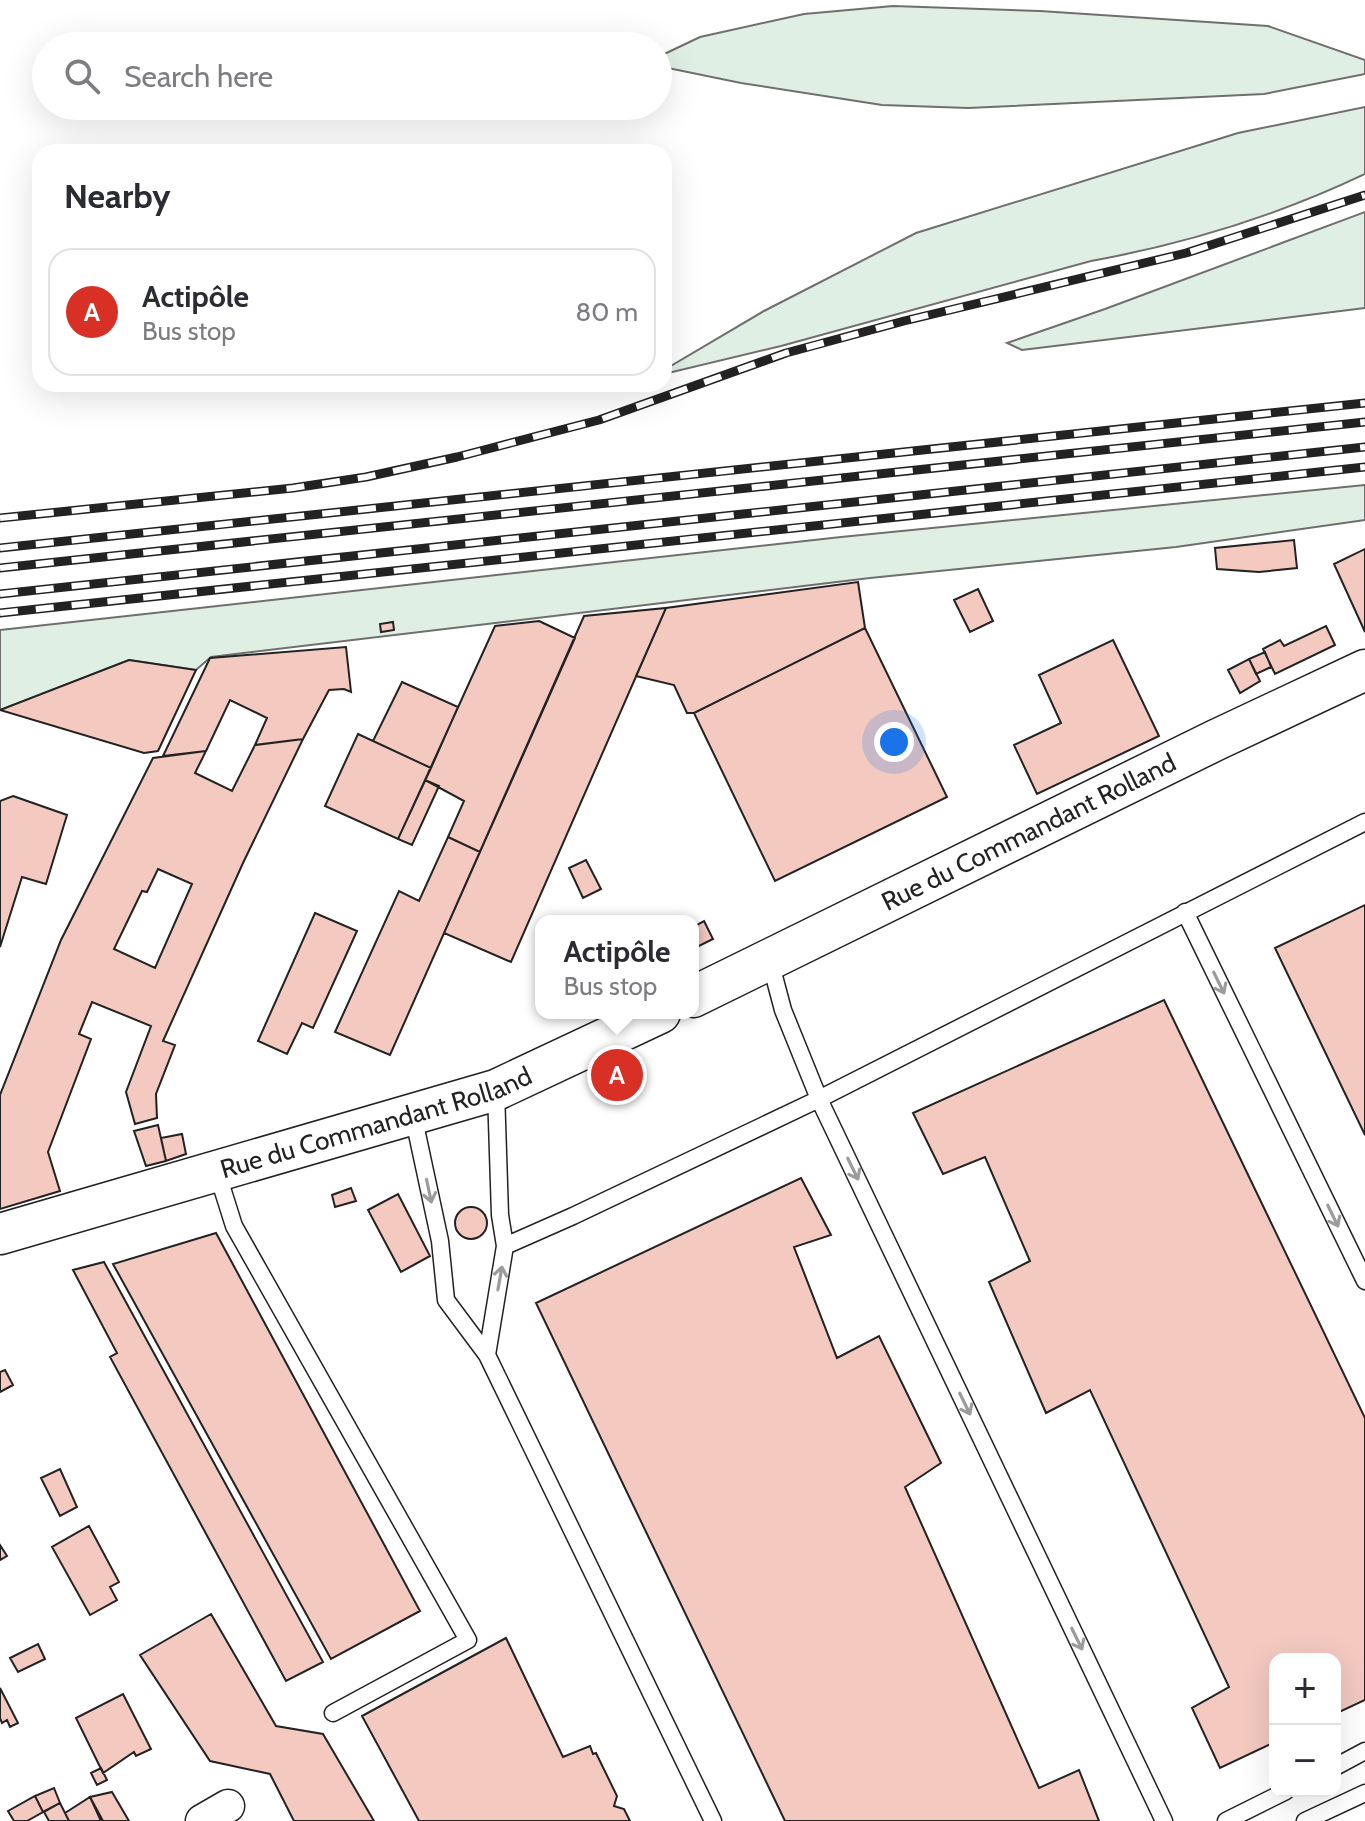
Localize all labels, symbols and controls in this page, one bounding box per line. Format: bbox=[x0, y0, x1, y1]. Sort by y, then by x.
search box bbox=[32, 32, 672, 120]
icon: search bbox=[60, 54, 104, 98]
text: Search here bbox=[124, 58, 273, 95]
text: Nearby bbox=[64, 175, 171, 217]
text: Actipôle bbox=[142, 278, 249, 315]
text: A bbox=[84, 296, 100, 328]
text: 80 m bbox=[575, 296, 638, 328]
text: Bus stop bbox=[142, 315, 236, 347]
your location bbox=[874, 722, 914, 762]
street label: Rue du Commandant Rolland bbox=[876, 746, 1181, 918]
popup bbox=[535, 915, 699, 1019]
text: Actipôle bbox=[563, 933, 671, 970]
text: Bus stop bbox=[563, 970, 657, 1002]
one-way arrow bbox=[1212, 970, 1227, 994]
pin: A bbox=[591, 1045, 643, 1105]
street label: Rue du Commandant Rolland bbox=[216, 1060, 537, 1185]
one-way arrow bbox=[845, 1157, 861, 1181]
one-way arrow bbox=[422, 1178, 437, 1203]
one-way arrow bbox=[1326, 1204, 1341, 1228]
one-way arrow bbox=[493, 1266, 508, 1291]
one-way arrow bbox=[958, 1392, 973, 1416]
one-way arrow bbox=[1070, 1626, 1085, 1650]
map controls bbox=[1269, 1653, 1341, 1797]
button: + bbox=[1269, 1653, 1341, 1725]
button: − bbox=[1269, 1725, 1341, 1797]

